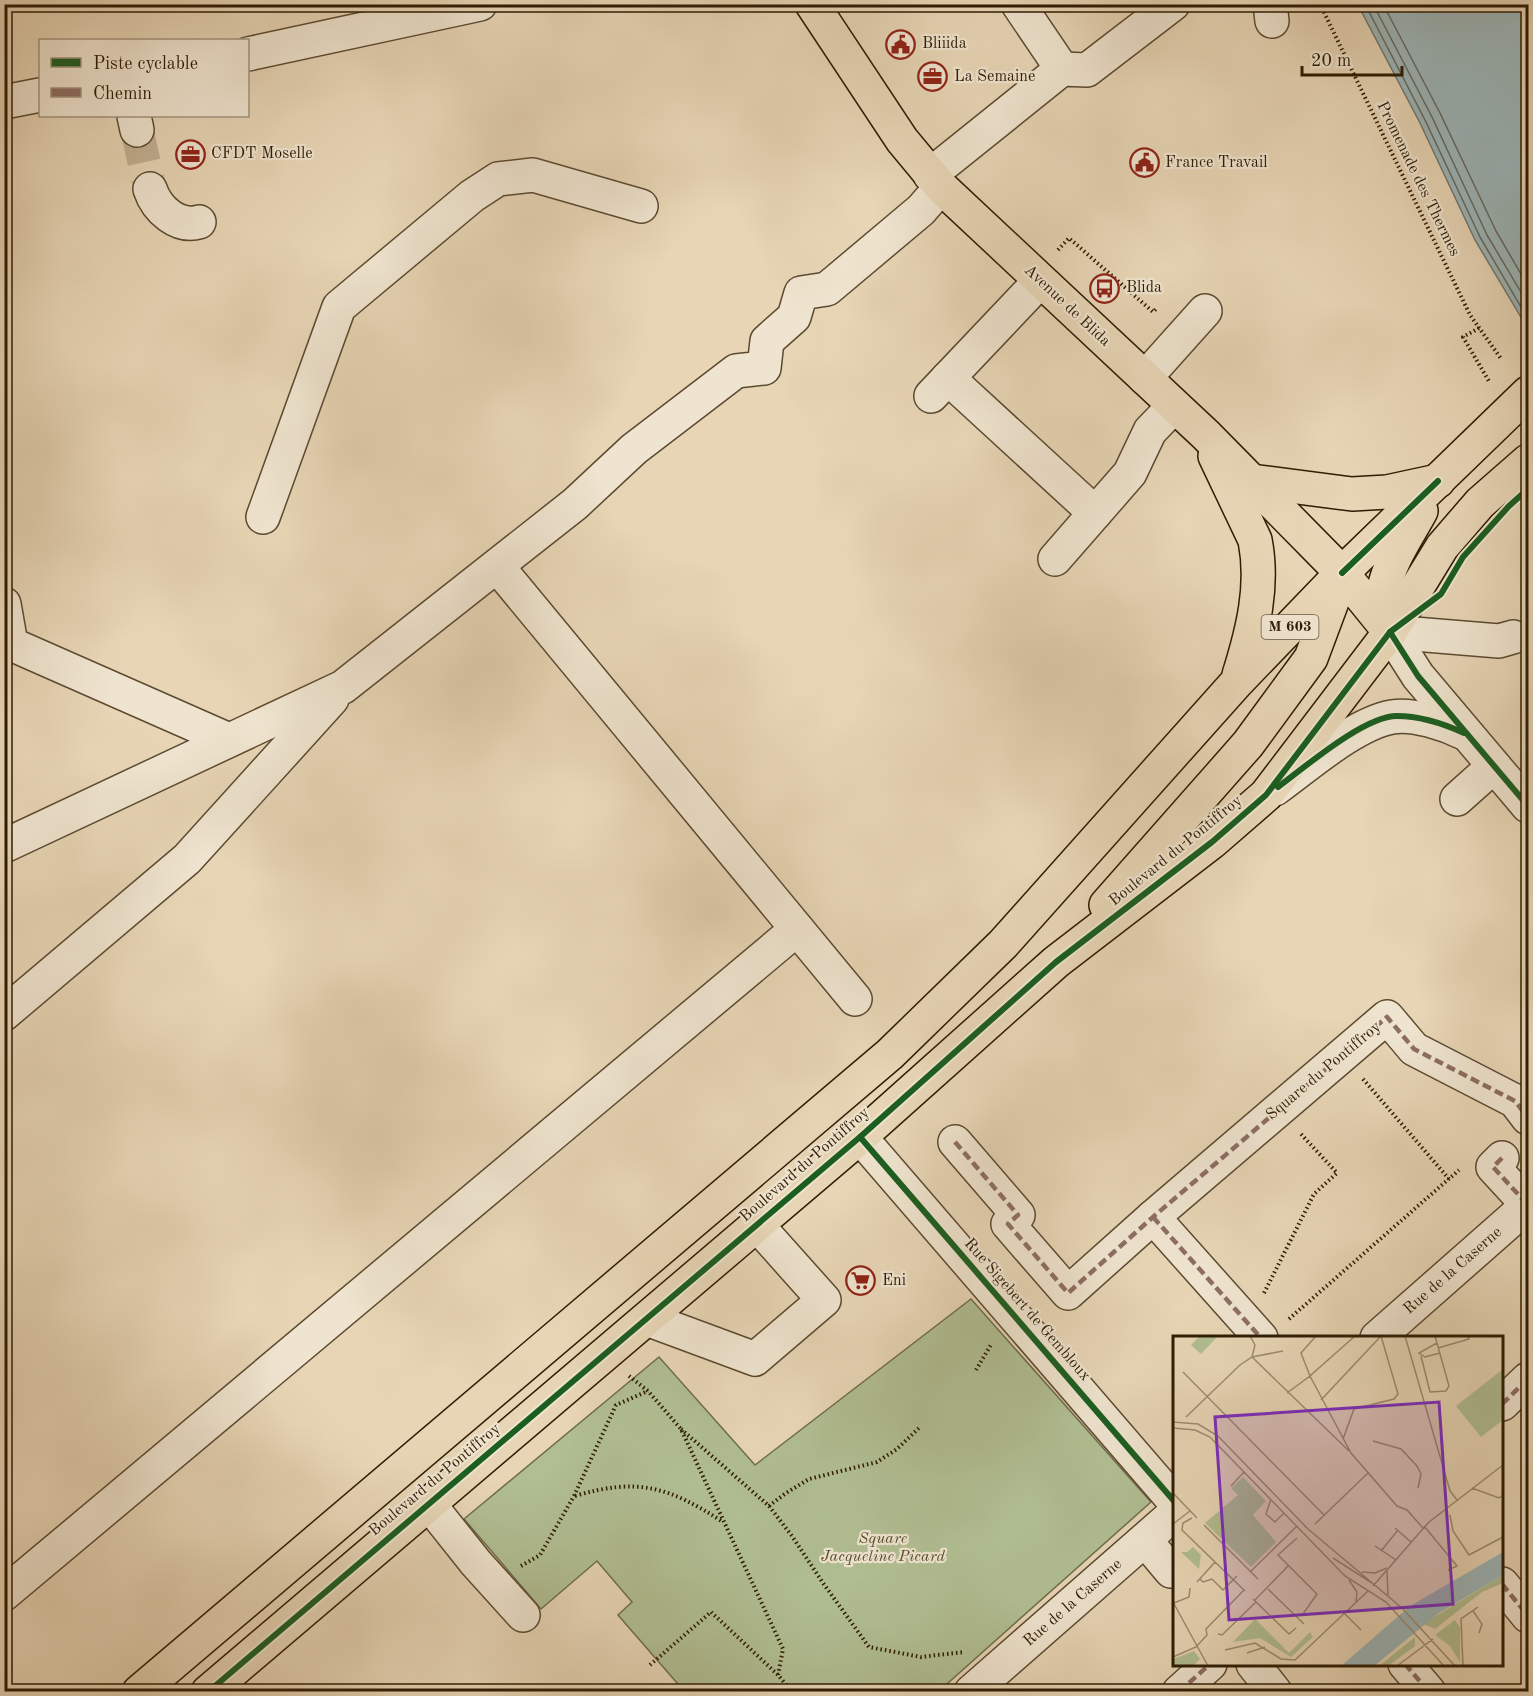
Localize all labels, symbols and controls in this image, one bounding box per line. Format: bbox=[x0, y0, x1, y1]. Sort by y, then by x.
public building icon: Bliiida bbox=[885, 28, 917, 60]
place label: Bliiida bbox=[922, 36, 967, 52]
legend bbox=[39, 39, 249, 117]
scale bar bbox=[1302, 39, 1402, 77]
text: 20 m bbox=[1311, 52, 1351, 70]
text: Piste cyclable bbox=[93, 55, 198, 73]
office icon: La Semaine bbox=[917, 61, 949, 93]
place label: La Semaine bbox=[954, 69, 1035, 85]
text: Chemin bbox=[93, 85, 152, 103]
street label: Promenade des Thermes bbox=[1373, 99, 1463, 259]
office icon: CFDT Moselle bbox=[174, 138, 206, 170]
place label: CFDT Moselle bbox=[211, 146, 313, 162]
public building icon: France Travail bbox=[1128, 147, 1160, 179]
place label: France Travail bbox=[1165, 155, 1268, 171]
street label: Avenue de Blida bbox=[1021, 262, 1113, 350]
bus stop icon: Blida bbox=[1089, 272, 1121, 304]
place label: Blida bbox=[1126, 280, 1162, 296]
road number: M 603 bbox=[1262, 615, 1318, 639]
street label: Boulevard du Pontiffroy bbox=[1106, 792, 1246, 909]
street label: Square du Pontiffroy bbox=[1264, 1018, 1385, 1123]
street label: Boulevard du Pontiffroy bbox=[737, 1104, 873, 1225]
street label: Rue de la Caserne bbox=[1401, 1224, 1505, 1318]
street label: Rue Sigebert de Gembloux bbox=[961, 1236, 1093, 1384]
supermarket icon: Eni bbox=[845, 1265, 877, 1297]
place label: Eni bbox=[882, 1273, 906, 1289]
inset map bbox=[1173, 1336, 1503, 1666]
street label: Boulevard du Pontiffroy bbox=[366, 1420, 504, 1539]
park label: Square Jacqueline Picard bbox=[821, 1531, 946, 1565]
street label: Rue de la Caserne bbox=[1021, 1556, 1125, 1650]

